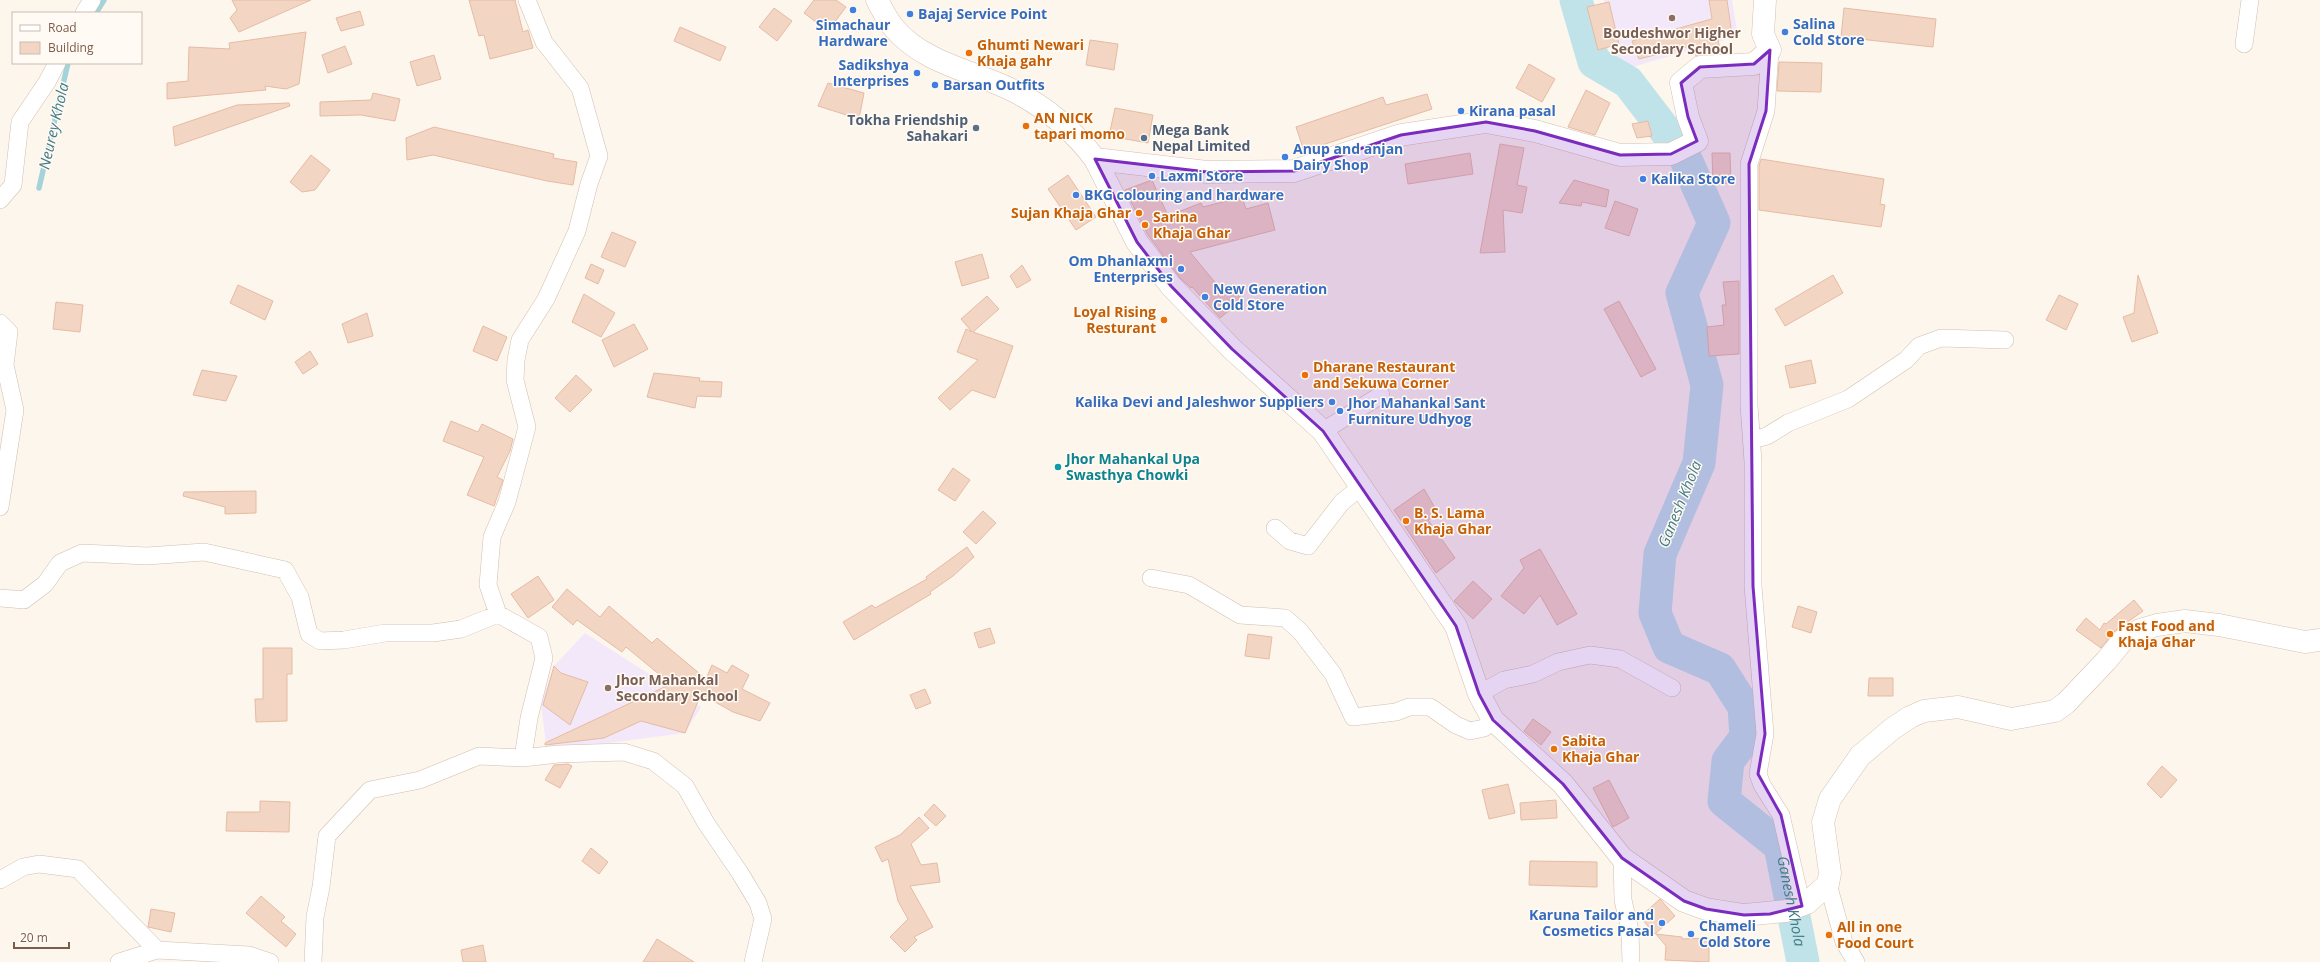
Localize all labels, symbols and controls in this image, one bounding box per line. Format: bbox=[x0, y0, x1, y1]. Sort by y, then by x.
place label: Bajaj Service Point bbox=[918, 4, 1047, 23]
marker: Simachaur Hardware bbox=[848, 5, 858, 15]
marker: Bajaj Service Point bbox=[905, 9, 915, 19]
legend bbox=[12, 12, 142, 64]
marker: Boudeshwor Higher Secondary School bbox=[1667, 13, 1677, 23]
place label: Salina Cold Store bbox=[1793, 14, 1864, 49]
place label: Simachaur Hardware bbox=[816, 15, 891, 50]
text: Road bbox=[48, 19, 77, 36]
place label: Boudeshwor Higher Secondary School bbox=[1603, 23, 1742, 58]
marker: Salina Cold Store bbox=[1780, 27, 1790, 37]
place label: Ghumti Newari Khaja gahr bbox=[977, 35, 1084, 70]
text: Building bbox=[48, 39, 94, 56]
marker: Ghumti Newari Khaja gahr bbox=[964, 48, 974, 58]
place label: Sadikshya Interprises bbox=[833, 55, 909, 90]
marker: Sadikshya Interprises bbox=[912, 68, 922, 78]
place label: Barsan Outfits bbox=[943, 75, 1045, 94]
water label: Neurey Khola bbox=[33, 80, 73, 171]
marker: Barsan Outfits bbox=[930, 80, 940, 90]
place label: Kirana pasal bbox=[1469, 101, 1556, 120]
marker: Kirana pasal bbox=[1456, 106, 1466, 116]
place label: AN NICK tapari momo bbox=[1034, 108, 1125, 143]
place label: Tokha Friendship Sahakari bbox=[847, 110, 968, 145]
place label: Mega Bank Nepal Limited bbox=[1152, 120, 1250, 155]
marker: AN NICK tapari momo bbox=[1021, 121, 1031, 131]
marker: Tokha Friendship Sahakari bbox=[971, 123, 981, 133]
marker: Mega Bank Nepal Limited bbox=[1139, 133, 1149, 143]
place label: Anup and anjan Dairy Shop bbox=[1293, 139, 1403, 174]
marker: Anup and anjan Dairy Shop bbox=[1280, 152, 1290, 162]
place label: Laxmi Store bbox=[1160, 166, 1243, 185]
place label: Kalika Store bbox=[1651, 169, 1735, 188]
marker: Laxmi Store bbox=[1147, 171, 1157, 181]
marker: Kalika Store bbox=[1638, 174, 1648, 184]
place label: BKG colouring and hardware bbox=[1084, 185, 1284, 204]
marker: BKG colouring and hardware bbox=[1071, 190, 1081, 200]
place label: Sujan Khaja Ghar bbox=[1011, 203, 1132, 222]
place label: Sarina Khaja Ghar bbox=[1153, 207, 1231, 242]
marker: Sujan Khaja Ghar bbox=[1134, 208, 1144, 218]
marker: Sarina Khaja Ghar bbox=[1140, 220, 1150, 230]
place label: Om Dhanlaxmi Enterprises bbox=[1068, 251, 1173, 286]
marker: Om Dhanlaxmi Enterprises bbox=[1176, 264, 1186, 274]
place label: New Generation Cold Store bbox=[1213, 279, 1327, 314]
marker: New Generation Cold Store bbox=[1200, 292, 1210, 302]
place label: Loyal Rising Resturant bbox=[1073, 302, 1156, 337]
marker: Loyal Rising Resturant bbox=[1159, 315, 1169, 325]
place label: Dharane Restaurant and Sekuwa Corner bbox=[1313, 357, 1455, 392]
marker: Dharane Restaurant and Sekuwa Corner bbox=[1300, 370, 1310, 380]
place label: Kalika Devi and Jaleshwor Suppliers bbox=[1075, 392, 1324, 411]
place label: Jhor Mahankal Sant Furniture Udhyog bbox=[1346, 393, 1486, 428]
marker: Kalika Devi and Jaleshwor Suppliers bbox=[1327, 397, 1337, 407]
marker: Jhor Mahankal Sant Furniture Udhyog bbox=[1335, 406, 1345, 416]
place label: Jhor Mahankal Upa Swasthya Chowki bbox=[1064, 449, 1200, 484]
water label: Ganesh Khola bbox=[1653, 457, 1706, 550]
marker: Jhor Mahankal Upa Swasthya Chowki bbox=[1053, 462, 1063, 472]
place label: B. S. Lama Khaja Ghar bbox=[1414, 503, 1492, 538]
marker: B. S. Lama Khaja Ghar bbox=[1401, 516, 1411, 526]
place label: Fast Food and Khaja Ghar bbox=[2118, 616, 2215, 651]
marker: Fast Food and Khaja Ghar bbox=[2105, 629, 2115, 639]
place label: Jhor Mahankal Secondary School bbox=[614, 670, 738, 705]
marker: Jhor Mahankal Secondary School bbox=[603, 683, 613, 693]
place label: Sabita Khaja Ghar bbox=[1562, 731, 1640, 766]
marker: Sabita Khaja Ghar bbox=[1549, 744, 1559, 754]
water label: Ganesh Khola bbox=[1773, 854, 1811, 949]
place label: Karuna Tailor and Cosmetics Pasal bbox=[1529, 905, 1654, 940]
place label: Chameli Cold Store bbox=[1699, 916, 1770, 951]
place label: All in one Food Court bbox=[1837, 917, 1914, 952]
marker: Karuna Tailor and Cosmetics Pasal bbox=[1657, 918, 1667, 928]
scale bar bbox=[14, 924, 69, 950]
text: 20 m bbox=[20, 929, 48, 946]
marker: Chameli Cold Store bbox=[1686, 929, 1696, 939]
marker: All in one Food Court bbox=[1824, 930, 1834, 940]

